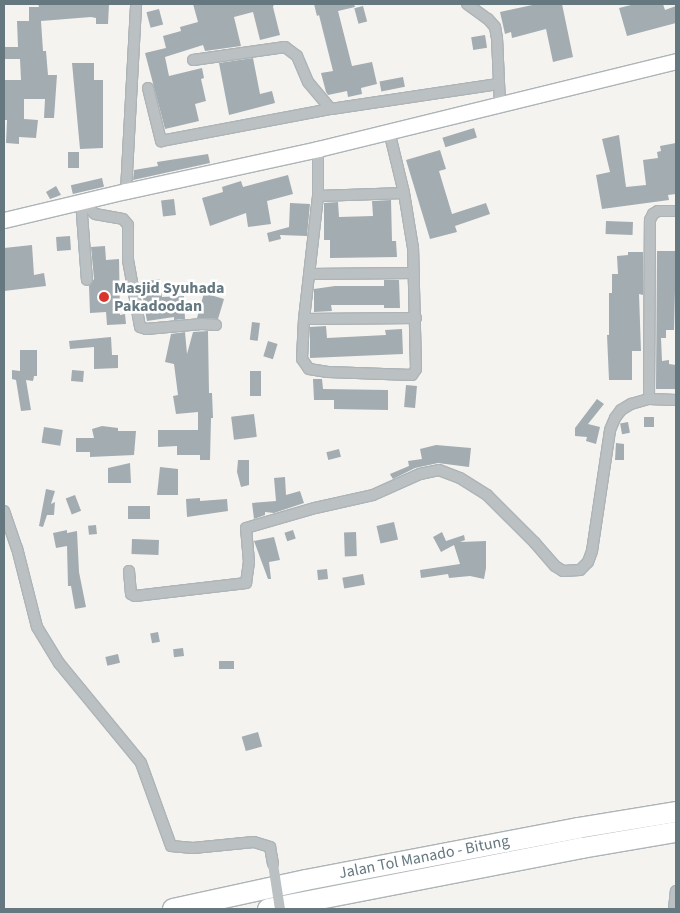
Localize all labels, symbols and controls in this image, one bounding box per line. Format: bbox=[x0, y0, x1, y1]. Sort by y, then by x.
place label: Masjid Syuhada Pakadoodan bbox=[114, 278, 224, 316]
marker: Masjid Syuhada Pakadoodan bbox=[98, 291, 110, 303]
street label: Jalan Tol Manado - Bitung bbox=[337, 831, 511, 883]

